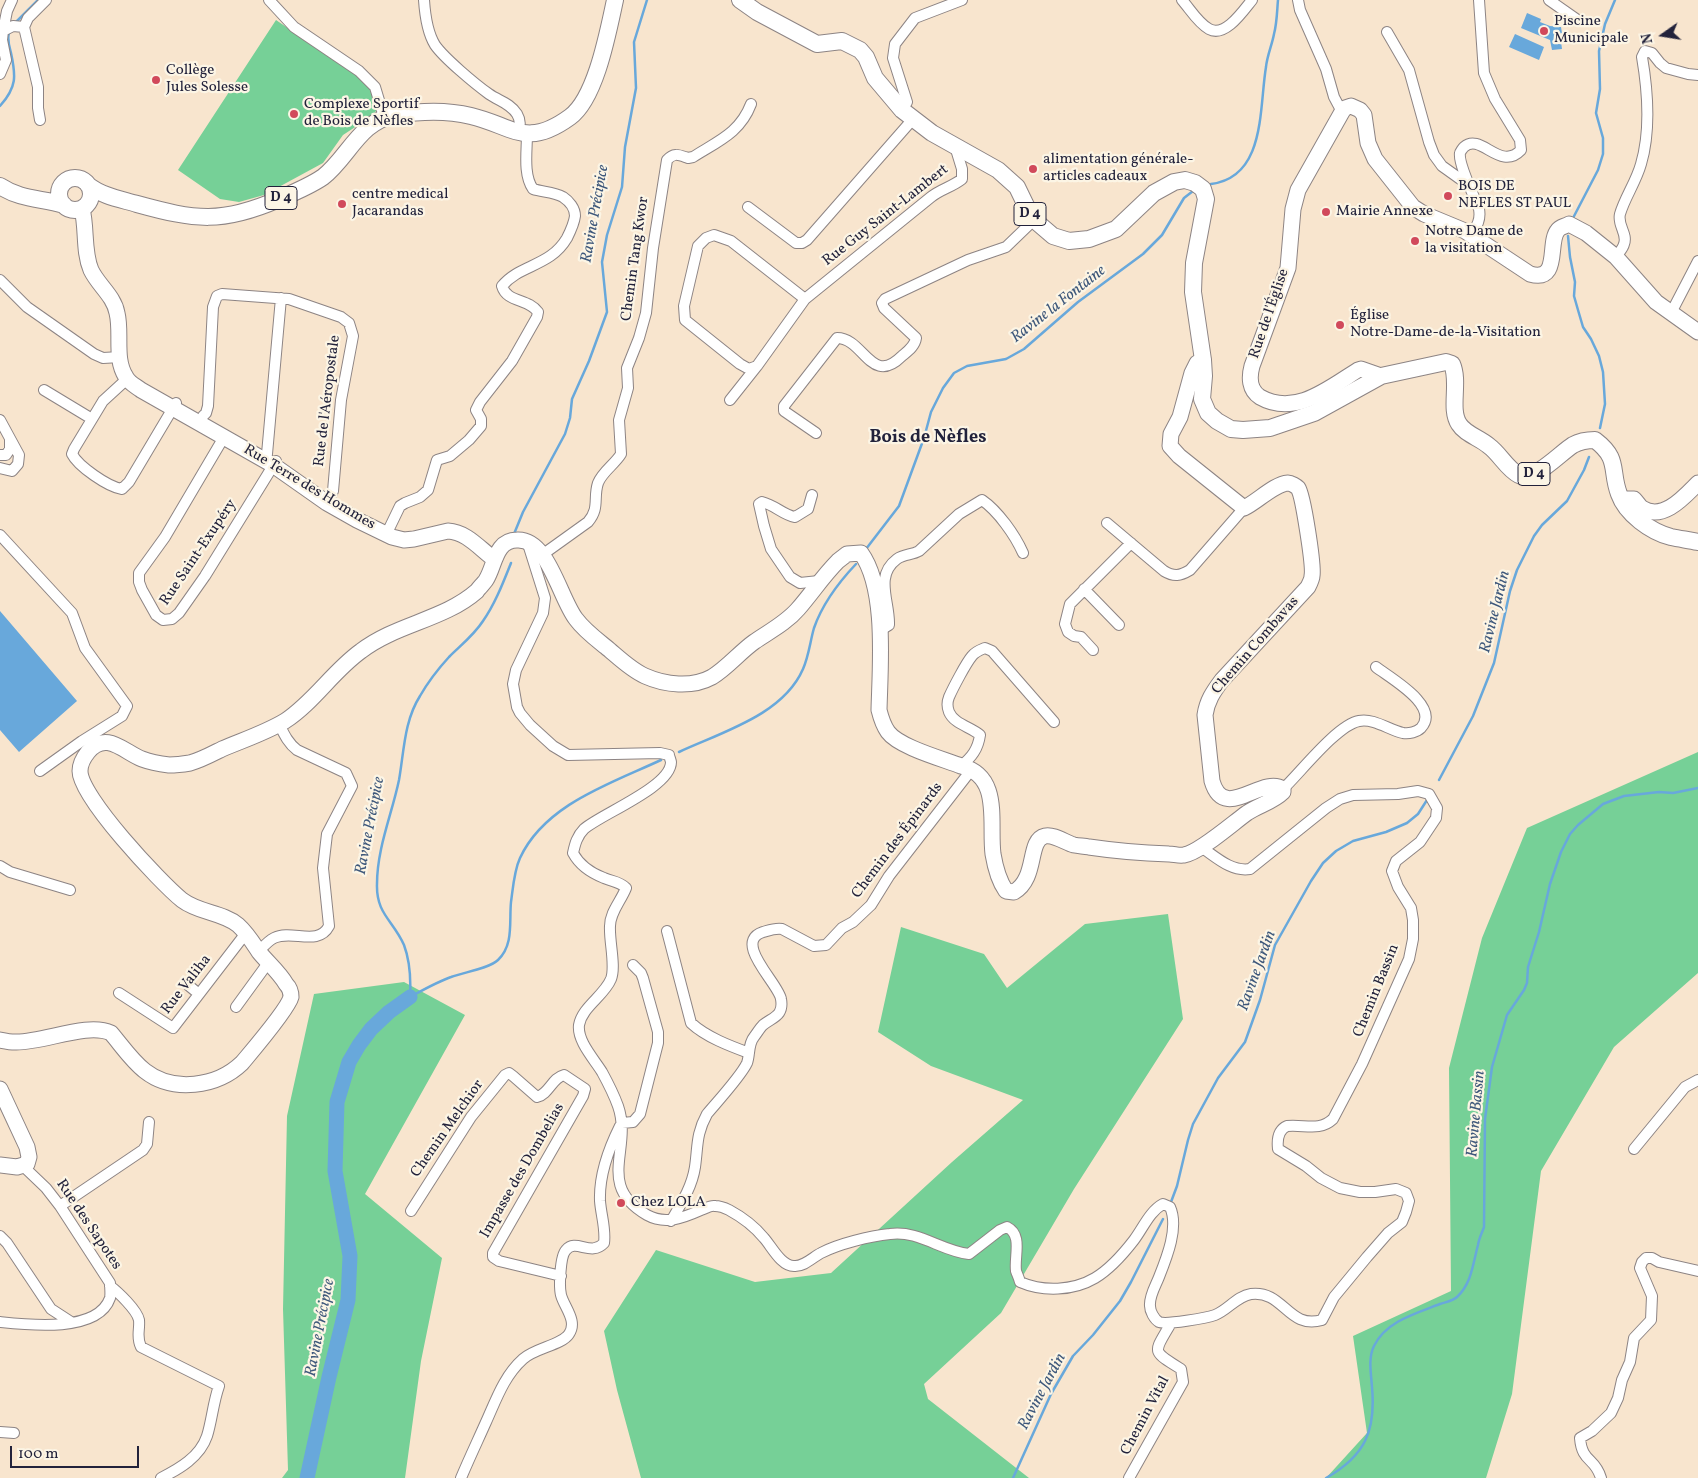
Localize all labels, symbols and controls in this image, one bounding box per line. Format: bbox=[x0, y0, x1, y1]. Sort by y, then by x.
north arrow bbox=[1638, 10, 1688, 60]
place label: Piscine Municipale bbox=[1554, 13, 1628, 48]
marker: Piscine Municipale bbox=[1538, 25, 1550, 37]
text: N bbox=[1637, 31, 1658, 46]
place label: Collège Jules Solesse bbox=[166, 62, 248, 97]
marker: Collège Jules Solesse bbox=[150, 74, 162, 86]
place label: Complexe Sportif de Bois de Nèfles bbox=[304, 96, 419, 131]
marker: Complexe Sportif de Bois de Nèfles bbox=[288, 108, 300, 120]
place label: alimentation générale- articles cadeaux bbox=[1043, 151, 1194, 186]
street label: Rue Guy Saint-Lambert bbox=[819, 161, 953, 271]
water label: Ravine Précipice bbox=[578, 163, 614, 265]
marker: alimentation générale- articles cadeaux bbox=[1027, 163, 1039, 175]
place label: BOIS DE NEFLES ST PAUL bbox=[1458, 178, 1571, 213]
place label: centre medical Jacarandas bbox=[352, 186, 448, 221]
road number: D 4 bbox=[265, 187, 297, 210]
marker: BOIS DE NEFLES ST PAUL bbox=[1442, 190, 1454, 202]
street label: Chemin Tang Kwor bbox=[618, 196, 654, 322]
marker: centre medical Jacarandas bbox=[336, 198, 348, 210]
road number: D 4 bbox=[1014, 202, 1046, 225]
place label: Mairie Annexe bbox=[1336, 203, 1433, 221]
marker: Mairie Annexe bbox=[1320, 206, 1332, 218]
place label: Notre Dame de la visitation bbox=[1425, 223, 1523, 258]
marker: Notre Dame de la visitation bbox=[1409, 235, 1421, 247]
water label: Ravine la Fontaine bbox=[1008, 262, 1110, 348]
street label: Rue de l'Église bbox=[1246, 267, 1294, 361]
place label: Église Notre-Dame-de-la-Visitation bbox=[1350, 307, 1541, 342]
marker: Église Notre-Dame-de-la-Visitation bbox=[1334, 319, 1346, 331]
street label: Rue de l'Aéropostale bbox=[311, 334, 345, 468]
district label: Bois de Nèfles bbox=[869, 428, 987, 450]
street label: Rue Terre des Hommes bbox=[240, 441, 378, 535]
road number: D 4 bbox=[1518, 462, 1550, 486]
street label: Rue Saint-Exupéry bbox=[157, 496, 241, 610]
water label: Ravine Jardin bbox=[1477, 569, 1515, 655]
street label: Chemin Combavas bbox=[1209, 593, 1303, 699]
water label: Ravine Précipice bbox=[352, 775, 390, 877]
street label: Chemin des Épinards bbox=[849, 780, 947, 902]
water label: Ravine Jardin bbox=[1235, 928, 1281, 1014]
street label: Chemin Bassin bbox=[1350, 942, 1404, 1040]
street label: Rue Valiha bbox=[158, 952, 216, 1018]
water label: Ravine Bassin bbox=[1464, 1070, 1490, 1158]
street label: Chemin Melchior bbox=[408, 1077, 488, 1181]
street label: Impasse des Dombelias bbox=[477, 1100, 569, 1242]
street label: Rue des Sapotes bbox=[51, 1177, 125, 1273]
place label: Chez LOLA bbox=[631, 1194, 706, 1212]
marker: Chez LOLA bbox=[615, 1197, 627, 1209]
water label: Ravine Précipice bbox=[302, 1277, 340, 1379]
water label: Ravine Jardin bbox=[1015, 1350, 1071, 1434]
street label: Chemin Vital bbox=[1118, 1373, 1174, 1459]
scale bar bbox=[12, 1436, 141, 1468]
text: 100 m bbox=[18, 1444, 58, 1465]

